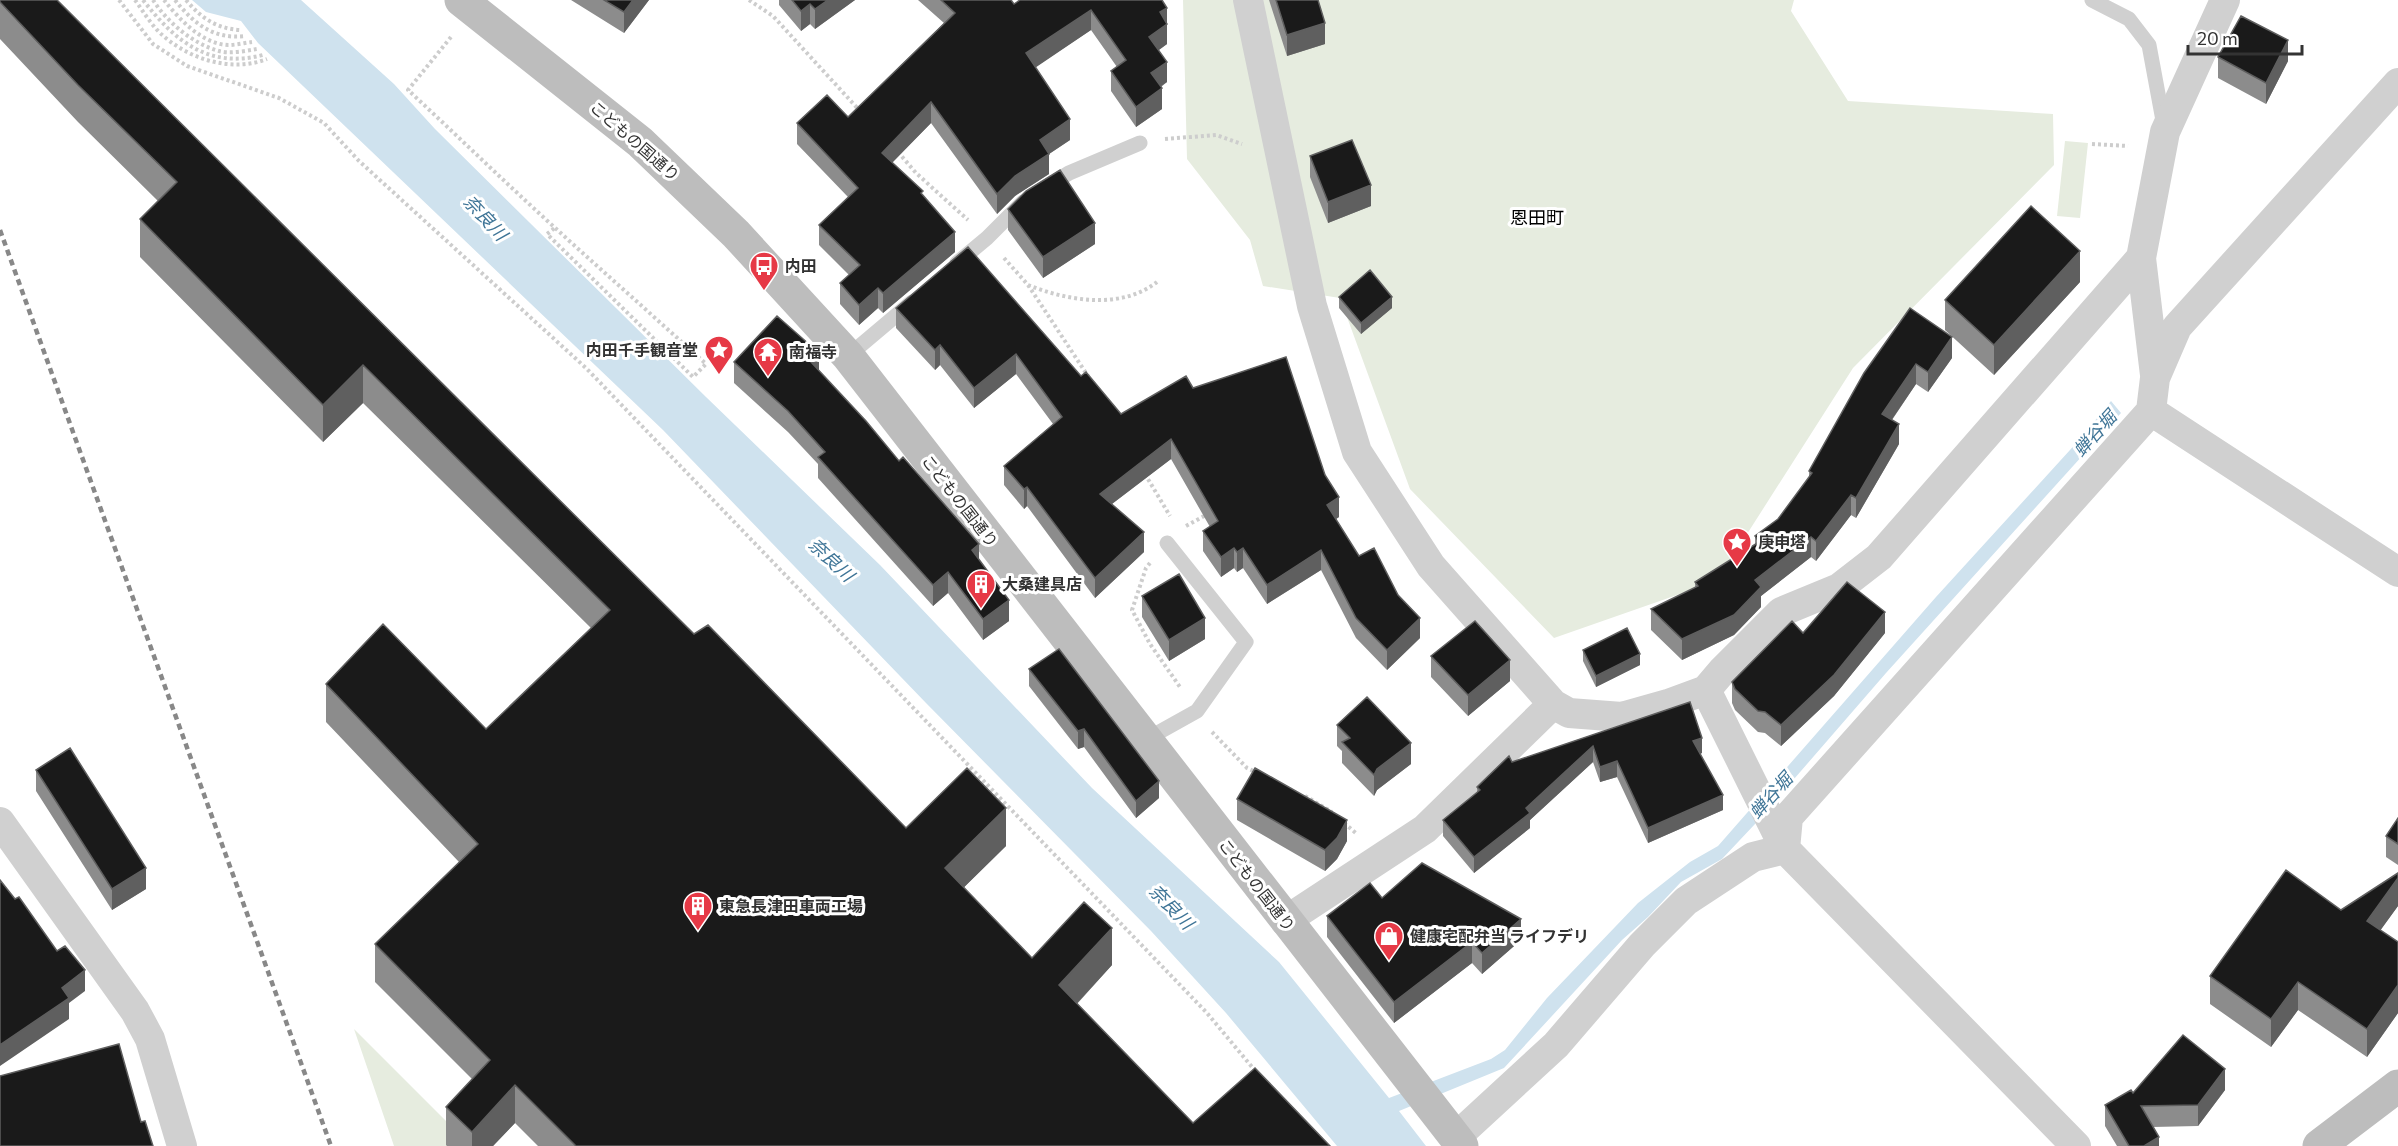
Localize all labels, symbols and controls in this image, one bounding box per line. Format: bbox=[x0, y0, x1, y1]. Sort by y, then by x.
scale bar bbox=[2188, 18, 2302, 56]
text: 20 m bbox=[2197, 27, 2238, 49]
street label: こどもの国通り bbox=[587, 97, 684, 185]
water label: 奈良川 bbox=[459, 190, 514, 246]
district label: 恩田町 bbox=[1510, 206, 1564, 228]
bus stop icon: 内田 bbox=[748, 250, 780, 292]
place label: 内田 bbox=[785, 256, 817, 275]
place icon: 内田千手観音堂 bbox=[703, 334, 735, 376]
temple icon: 南福寺 bbox=[752, 336, 784, 378]
place label: 内田千手観音堂 bbox=[586, 340, 698, 359]
place label: 南福寺 bbox=[789, 342, 837, 361]
water label: 蝉谷堀 bbox=[2068, 404, 2123, 461]
street label: こどもの国通り bbox=[918, 451, 1002, 551]
place icon: 庚申塔 bbox=[1721, 526, 1753, 568]
place label: 庚申塔 bbox=[1758, 532, 1806, 551]
water label: 奈良川 bbox=[804, 533, 860, 587]
building icon: 大桑建具店 bbox=[965, 568, 997, 610]
place label: 大桑建具店 bbox=[1002, 574, 1082, 593]
water label: 蝉谷堀 bbox=[1744, 766, 1799, 823]
street label: こどもの国通り bbox=[1215, 835, 1299, 935]
water label: 奈良川 bbox=[1145, 879, 1200, 935]
building icon: 東急長津田車両工場 bbox=[682, 890, 714, 932]
place label: 東急長津田車両工場 bbox=[719, 896, 863, 915]
shop icon: 健康宅配弁当 ライフデリ bbox=[1373, 920, 1405, 962]
place label: 健康宅配弁当 ライフデリ bbox=[1410, 926, 1589, 945]

